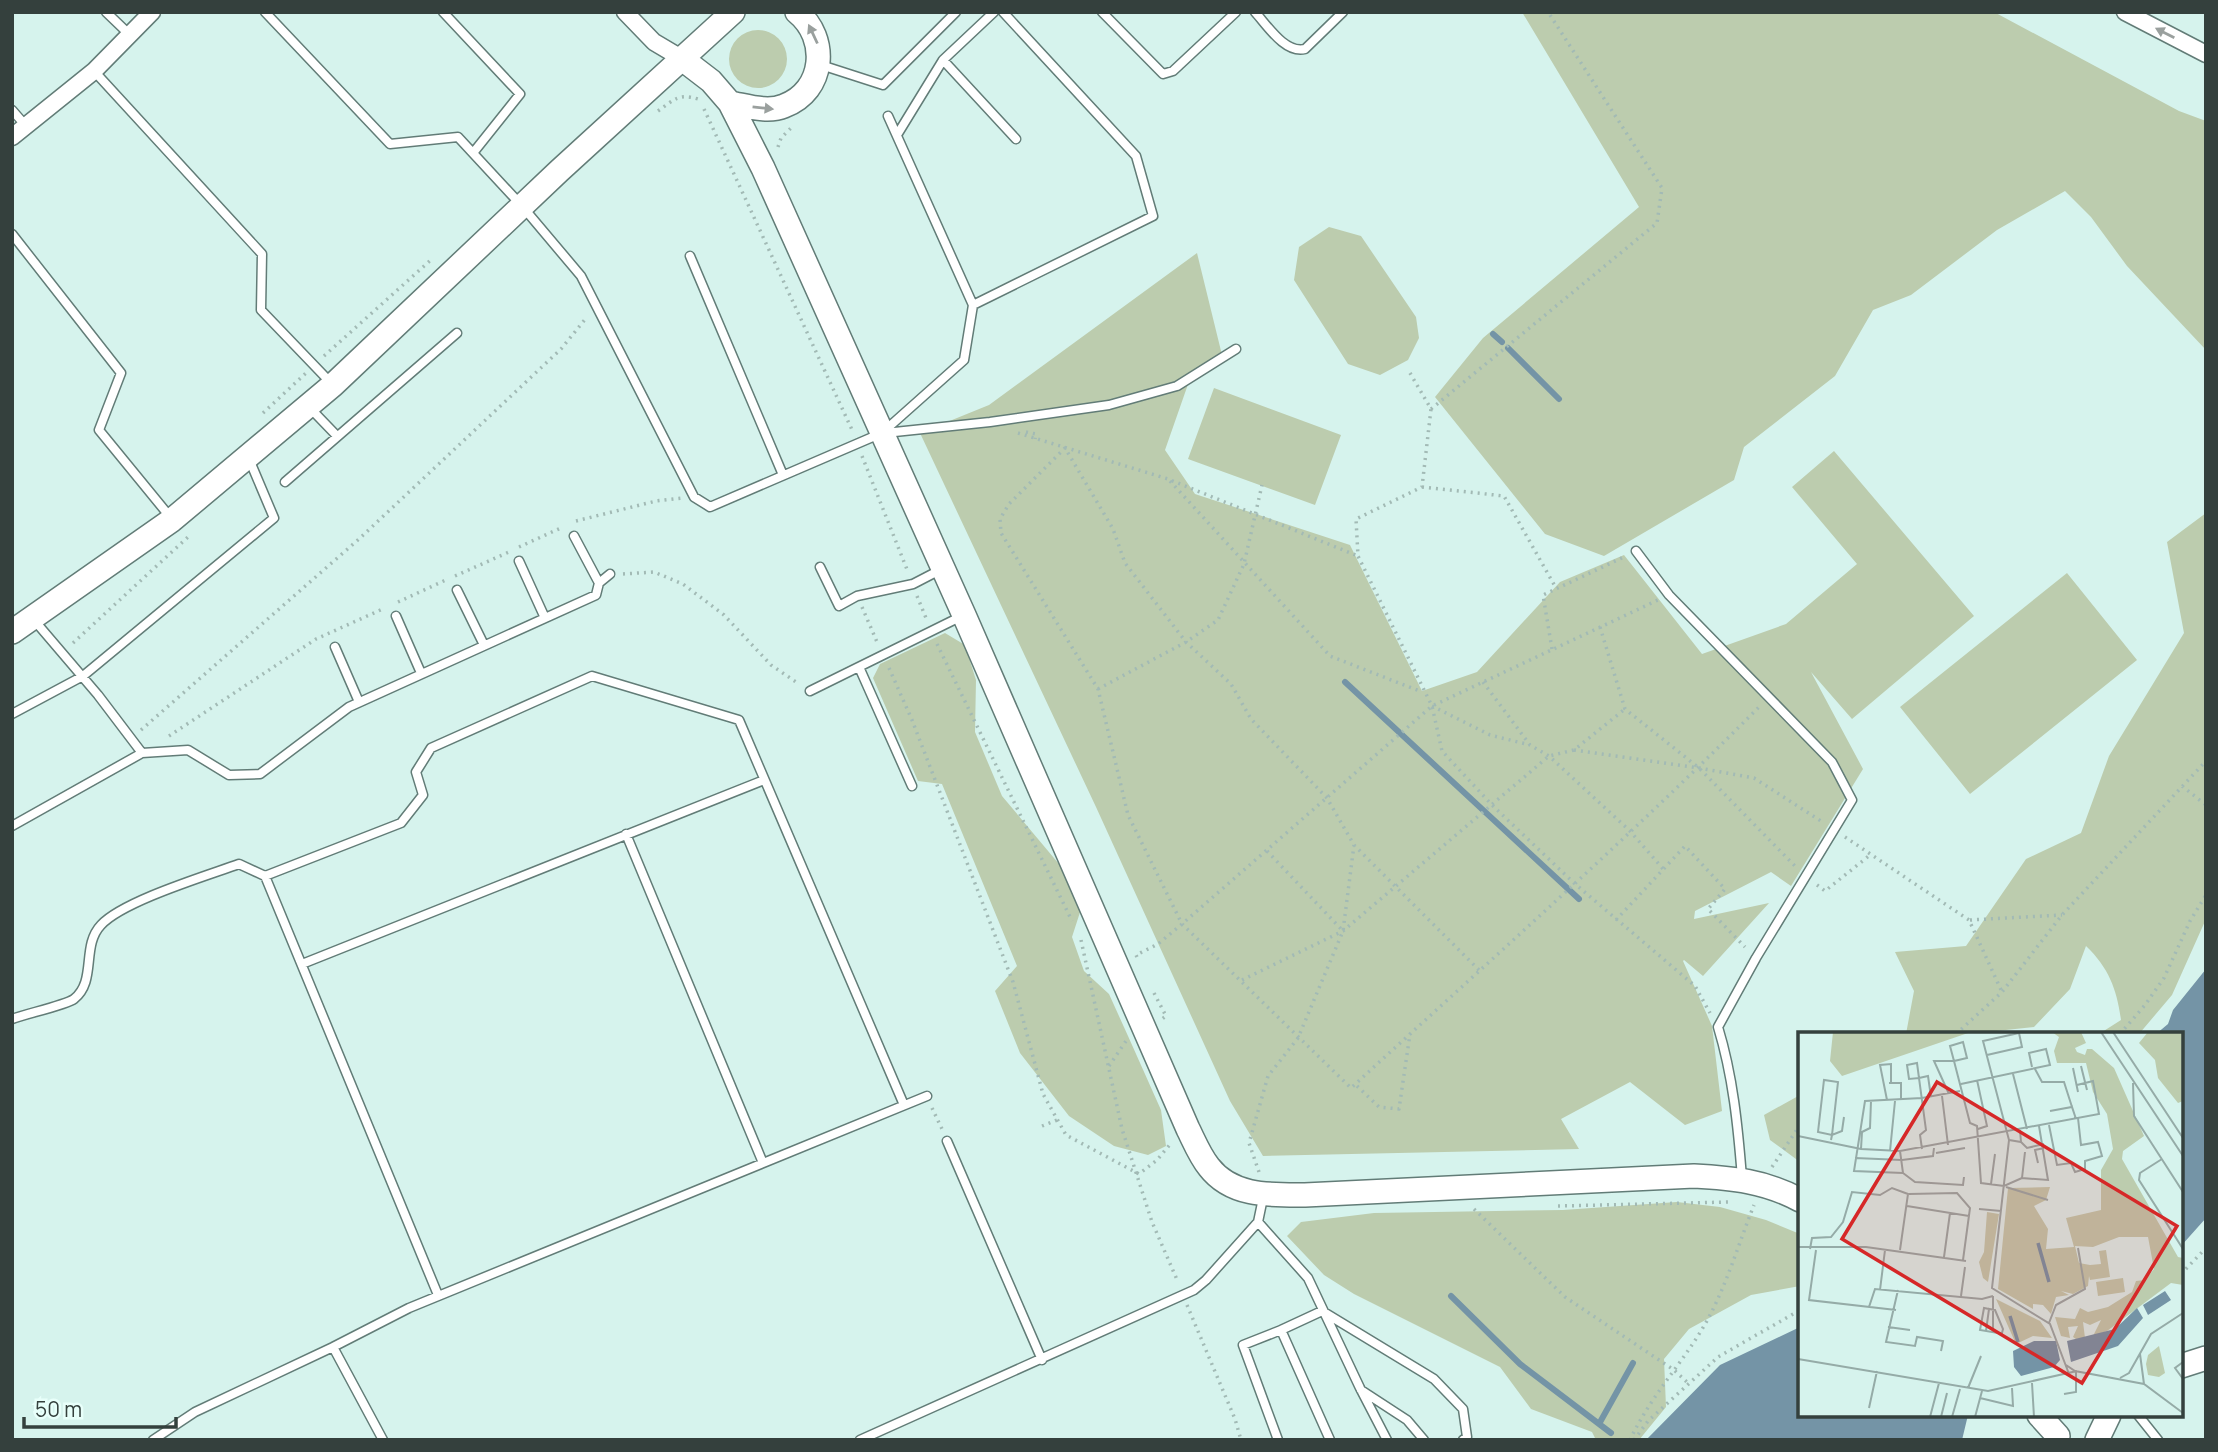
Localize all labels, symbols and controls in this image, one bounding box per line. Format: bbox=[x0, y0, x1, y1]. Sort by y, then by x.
one-way arrow bbox=[807, 24, 819, 44]
one-way arrow bbox=[2155, 28, 2175, 39]
one-way arrow bbox=[752, 102, 774, 113]
inset map bbox=[1798, 1032, 2183, 1417]
scale bar bbox=[24, 1386, 177, 1430]
text: 50 m bbox=[35, 1395, 82, 1423]

